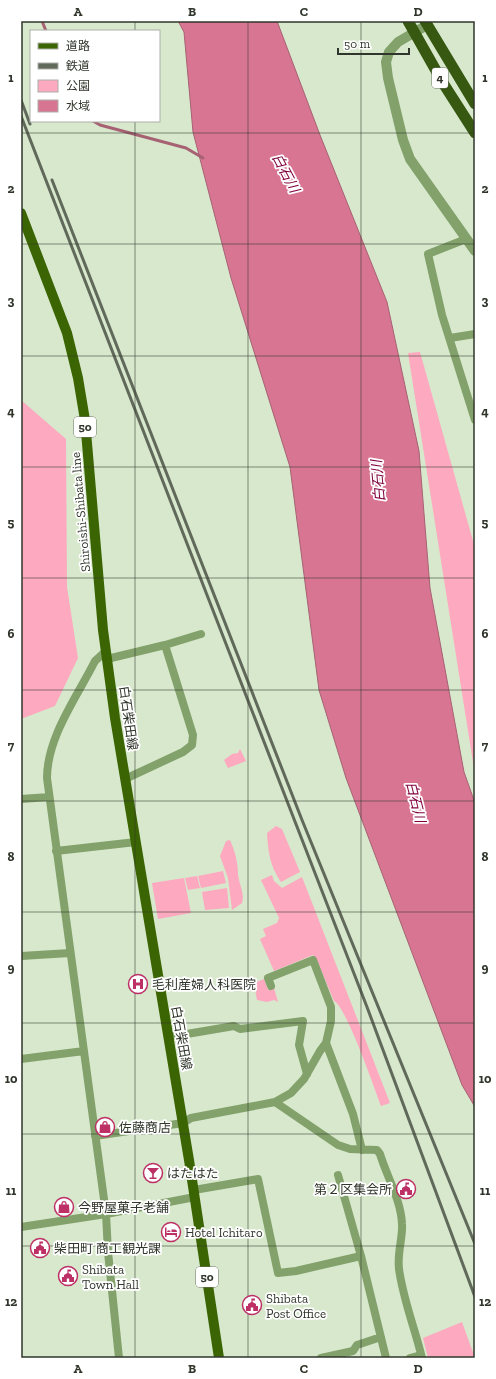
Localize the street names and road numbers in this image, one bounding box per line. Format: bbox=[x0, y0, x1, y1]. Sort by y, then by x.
road number: 4 bbox=[432, 68, 448, 88]
road number: 50 bbox=[74, 417, 96, 437]
street label: Shiroishi-Shibata line bbox=[68, 451, 93, 573]
street label: 白石柴田線 bbox=[117, 685, 140, 751]
street label: 白石柴田線 bbox=[168, 1005, 195, 1071]
road number: 50 bbox=[196, 1267, 218, 1287]

